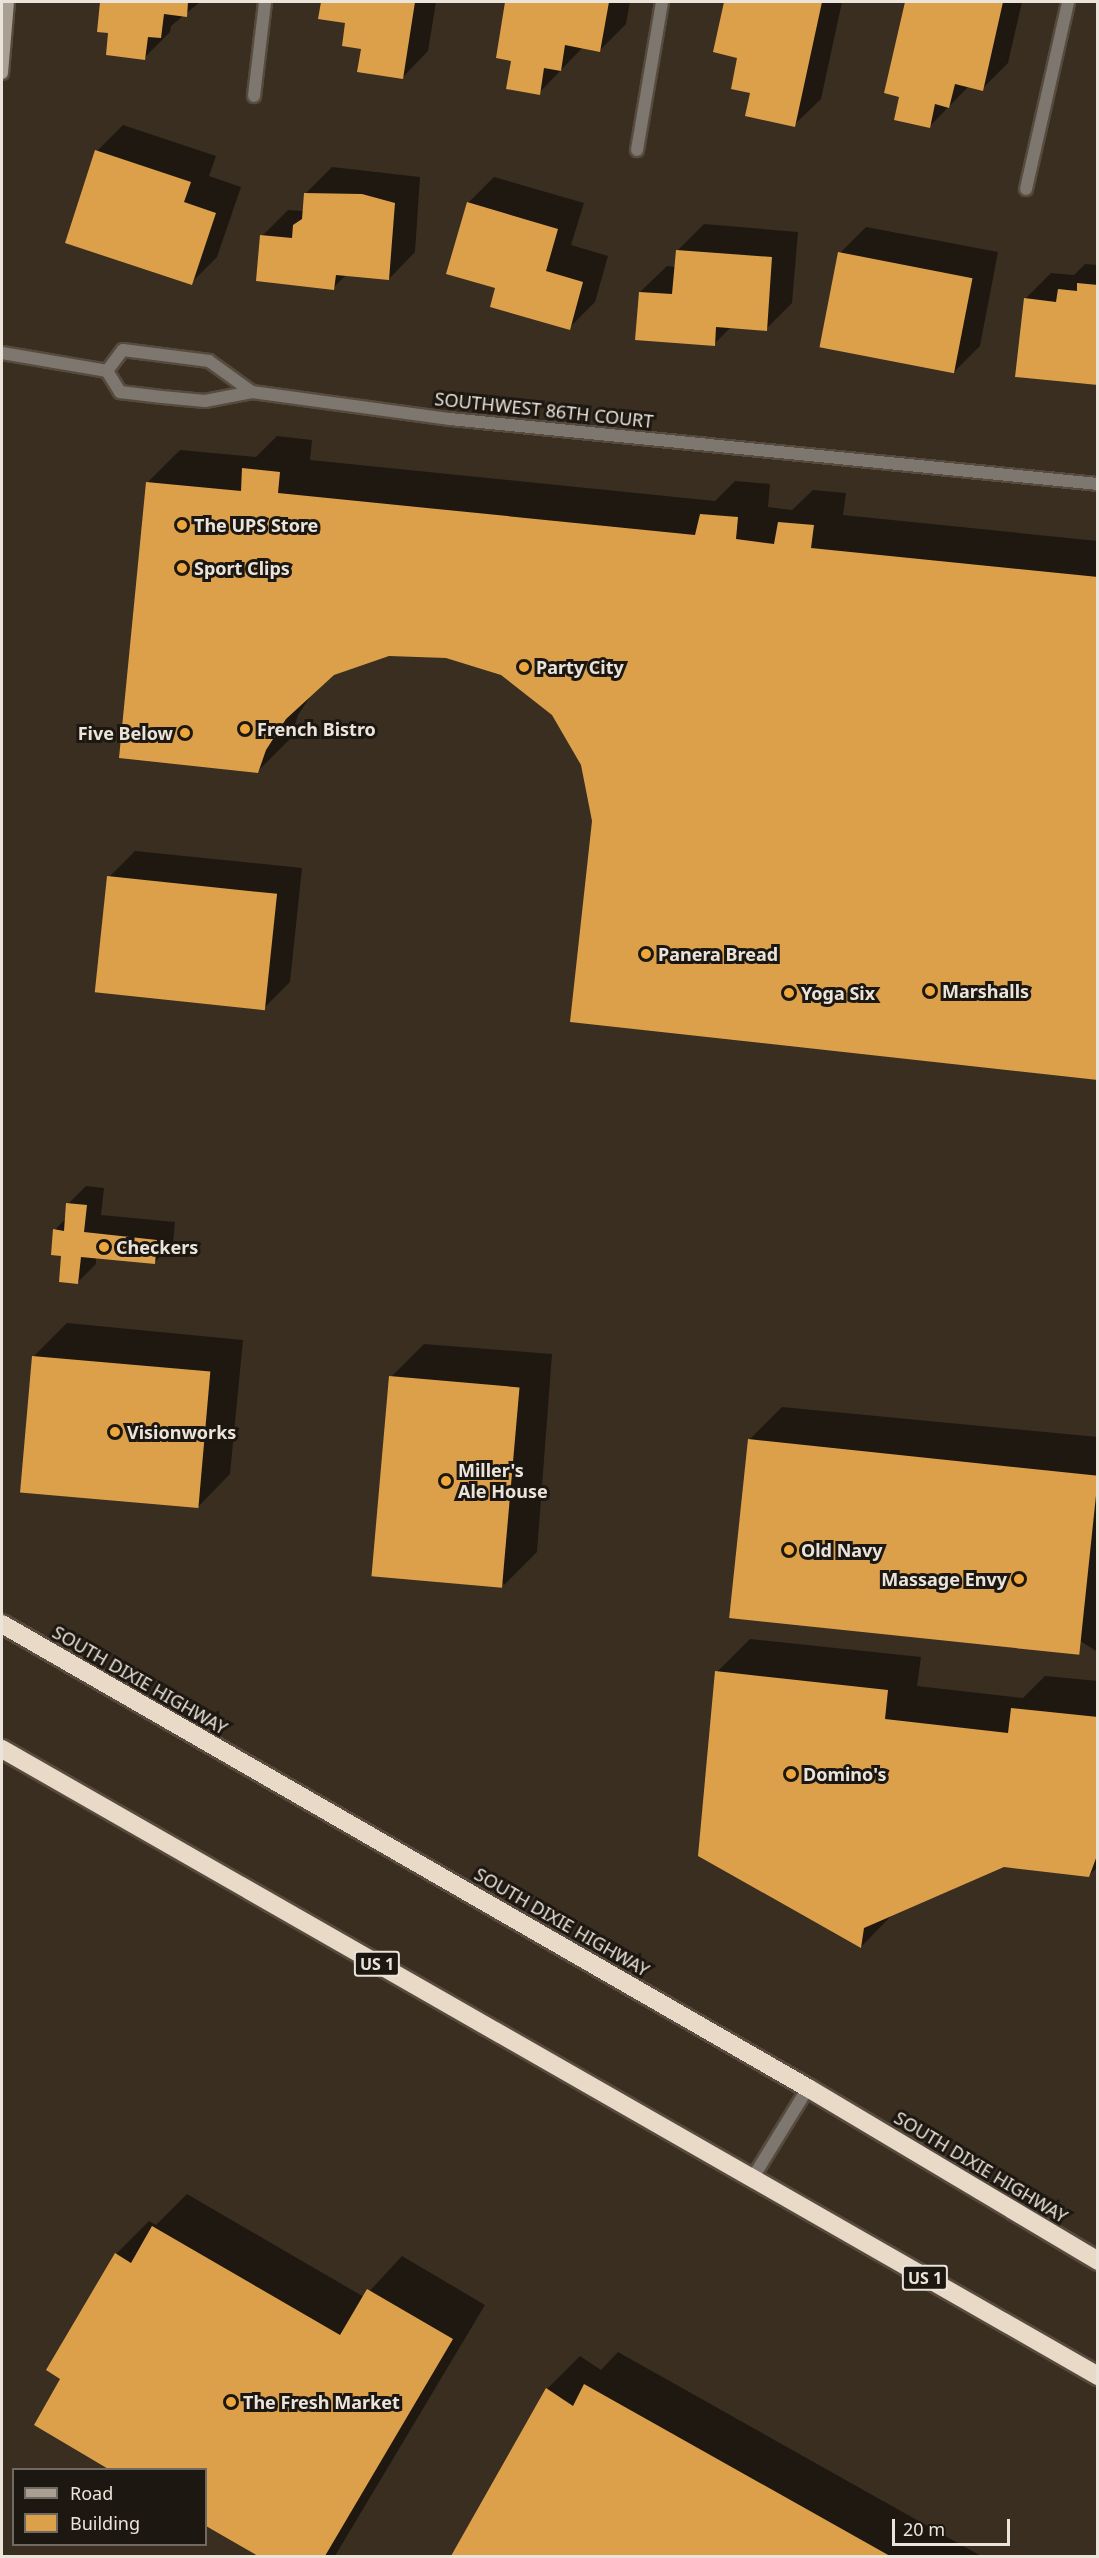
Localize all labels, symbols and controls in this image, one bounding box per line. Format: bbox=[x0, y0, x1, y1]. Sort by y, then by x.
street label: SOUTHWEST 86TH COURT bbox=[434, 388, 654, 432]
place label: The UPS Store bbox=[194, 514, 318, 536]
marker: The UPS Store bbox=[175, 518, 189, 532]
place label: Sport Clips bbox=[194, 557, 290, 579]
marker: Sport Clips bbox=[175, 561, 189, 575]
place label: Party City bbox=[536, 656, 624, 678]
marker: Party City bbox=[517, 660, 531, 674]
place label: French Bistro bbox=[257, 718, 376, 740]
place label: Five Below bbox=[78, 722, 173, 744]
marker: French Bistro bbox=[238, 722, 252, 736]
marker: Five Below bbox=[178, 726, 192, 740]
place label: Panera Bread bbox=[658, 943, 778, 965]
marker: Panera Bread bbox=[639, 947, 653, 961]
place label: Marshalls bbox=[942, 980, 1029, 1002]
place label: Yoga Six bbox=[801, 982, 875, 1004]
marker: Marshalls bbox=[923, 984, 937, 998]
marker: Yoga Six bbox=[782, 986, 796, 1000]
place label: Checkers bbox=[116, 1236, 198, 1258]
marker: Checkers bbox=[97, 1240, 111, 1254]
place label: Visionworks bbox=[127, 1421, 236, 1443]
marker: Visionworks bbox=[108, 1425, 122, 1439]
place label: Miller's Ale House bbox=[458, 1460, 548, 1502]
marker: Miller's Ale House bbox=[439, 1474, 453, 1488]
place label: Old Navy bbox=[801, 1539, 883, 1561]
marker: Old Navy bbox=[782, 1543, 796, 1557]
place label: Massage Envy bbox=[881, 1568, 1007, 1590]
marker: Massage Envy bbox=[1012, 1572, 1026, 1586]
street label: SOUTH DIXIE HIGHWAY bbox=[49, 1621, 231, 1739]
place label: Domino's bbox=[803, 1763, 886, 1785]
marker: Domino's bbox=[784, 1767, 798, 1781]
street label: SOUTH DIXIE HIGHWAY bbox=[471, 1863, 653, 1981]
road number: US 1 bbox=[353, 1951, 401, 1977]
street label: SOUTH DIXIE HIGHWAY bbox=[890, 2107, 1072, 2227]
road number: US 1 bbox=[901, 2265, 949, 2291]
place label: The Fresh Market bbox=[243, 2391, 400, 2413]
marker: The Fresh Market bbox=[224, 2395, 238, 2409]
legend bbox=[12, 2468, 207, 2546]
text: Road bbox=[70, 2481, 113, 2505]
scale bar bbox=[895, 2507, 1014, 2545]
text: Building bbox=[70, 2511, 140, 2535]
text: 20 m bbox=[903, 2517, 945, 2541]

